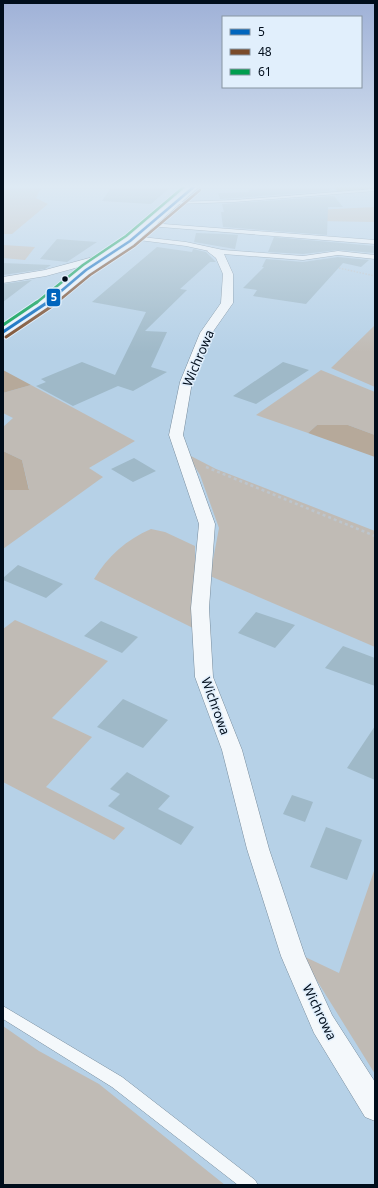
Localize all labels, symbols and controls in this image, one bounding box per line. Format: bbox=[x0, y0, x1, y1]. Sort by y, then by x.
legend bbox=[222, 16, 362, 88]
text: 5 bbox=[258, 23, 265, 40]
text: 48 bbox=[258, 43, 272, 60]
text: 61 bbox=[258, 63, 272, 80]
unlabelled marker bbox=[60, 274, 70, 284]
line badge: 5 bbox=[46, 288, 61, 307]
text: 5 bbox=[51, 289, 57, 304]
street label: Wichrowa bbox=[178, 327, 218, 389]
street label: Wichrowa bbox=[197, 675, 235, 737]
street label: Wichrowa bbox=[299, 981, 341, 1043]

